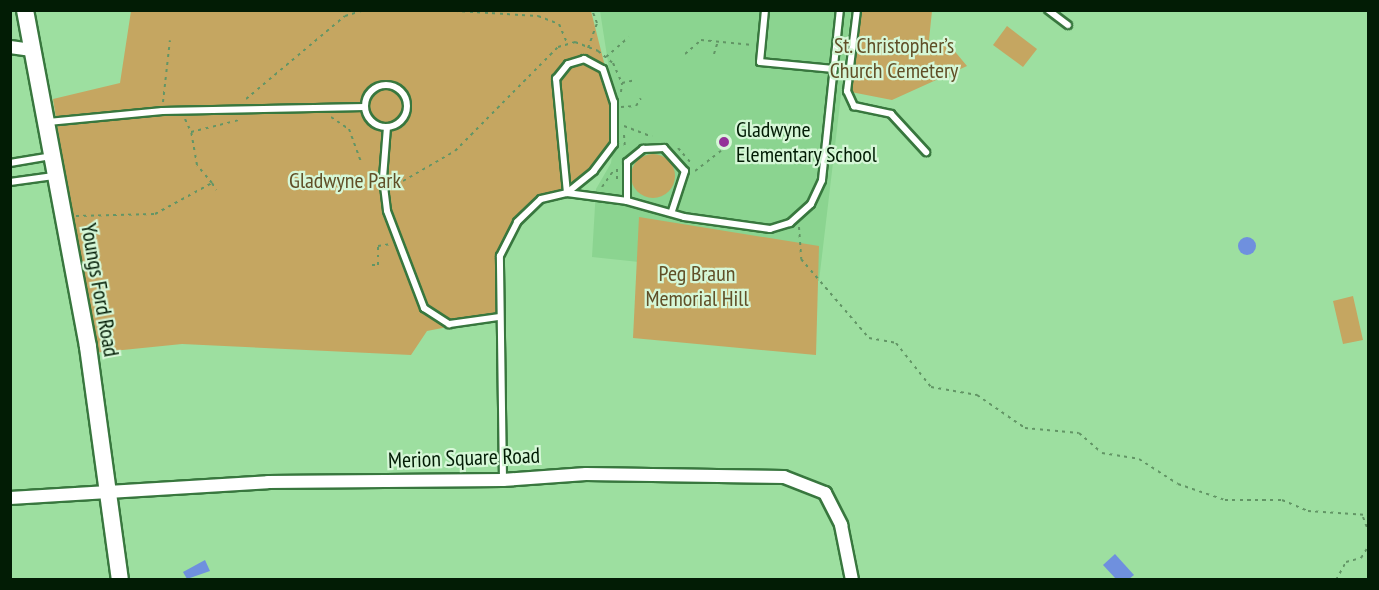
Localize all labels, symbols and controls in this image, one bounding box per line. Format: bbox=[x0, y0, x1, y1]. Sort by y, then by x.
park label: St. Christopher’s Church Cemetery bbox=[830, 32, 958, 84]
place label: Gladwyne Elementary School bbox=[736, 116, 878, 168]
marker: Gladwyne Elementary School bbox=[717, 135, 731, 149]
park label: Gladwyne Park bbox=[289, 168, 401, 194]
street label: Youngs Ford Road bbox=[75, 221, 125, 359]
park label: Peg Braun Memorial Hill bbox=[645, 260, 749, 312]
street label: Merion Square Road bbox=[387, 442, 541, 474]

